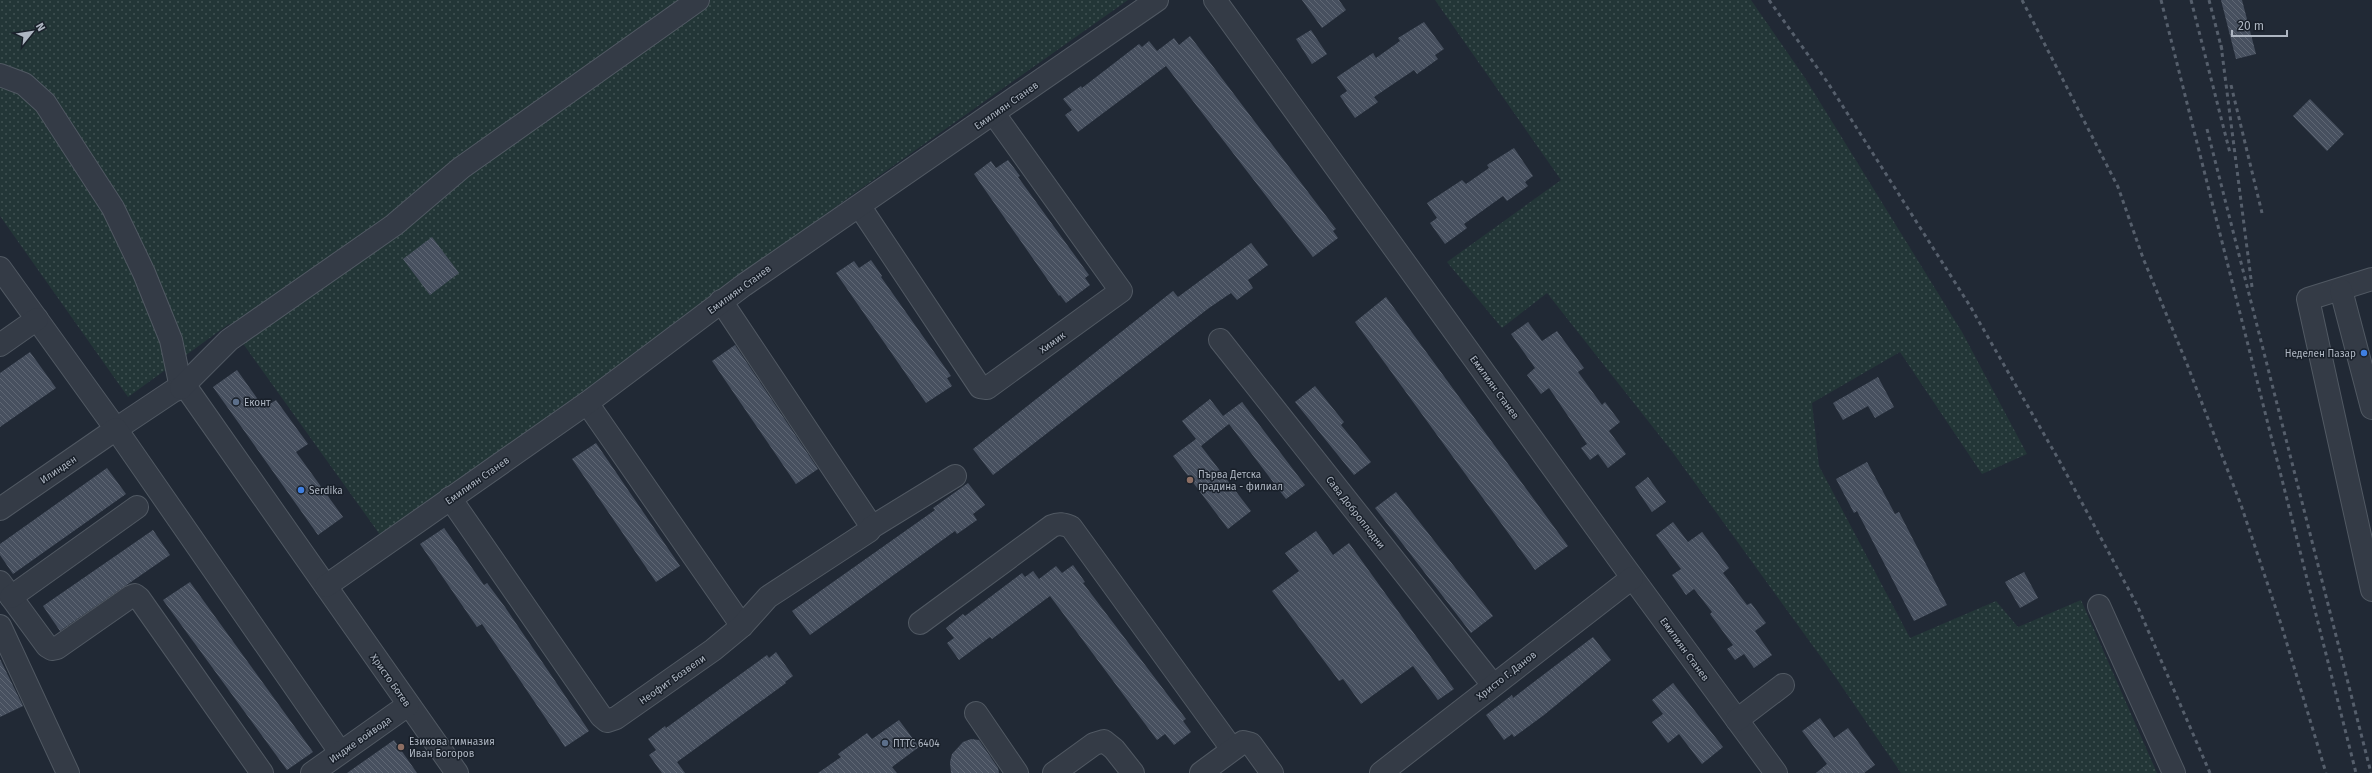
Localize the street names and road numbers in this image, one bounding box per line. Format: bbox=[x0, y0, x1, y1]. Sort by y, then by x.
street label: Емилиян Станев bbox=[972, 79, 1041, 132]
street label: Емилиян Станев bbox=[705, 263, 774, 317]
street label: Химик bbox=[1037, 329, 1069, 356]
street label: Емилиян Станев bbox=[1467, 353, 1521, 422]
street label: Илинден bbox=[38, 453, 79, 486]
street label: Емилиян Станев bbox=[443, 454, 512, 507]
street label: Сава Доброплодни bbox=[1323, 474, 1387, 551]
street label: Емилиян Станев bbox=[1657, 615, 1711, 684]
street label: Христо Г. Данов bbox=[1474, 648, 1539, 703]
street label: Христо Ботев bbox=[368, 652, 413, 710]
street label: Неофит Бозвели bbox=[637, 652, 708, 707]
street label: Индже войвода bbox=[327, 714, 394, 766]

